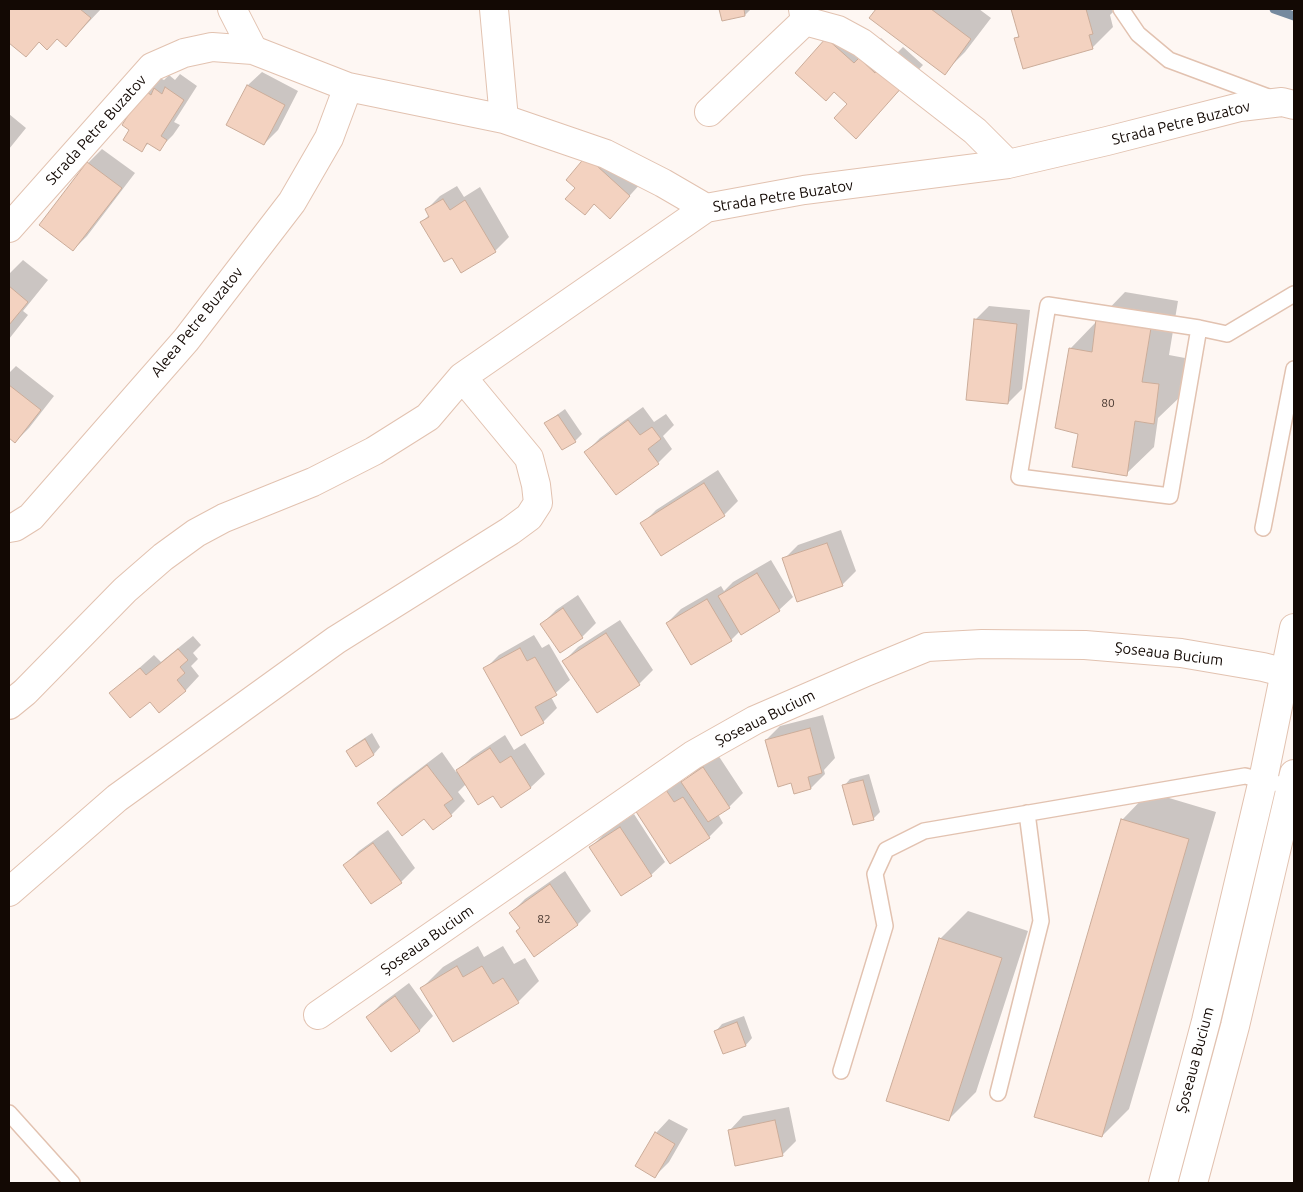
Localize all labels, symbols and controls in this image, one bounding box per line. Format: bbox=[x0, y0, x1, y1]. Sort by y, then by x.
street label: Strada Petre Buzatov bbox=[42, 71, 150, 189]
street label: Strada Petre Buzatov bbox=[1110, 97, 1252, 149]
street label: Strada Petre Buzatov bbox=[712, 176, 854, 216]
street label: Aleea Petre Buzatov bbox=[147, 263, 247, 381]
house number: 80 bbox=[1101, 396, 1115, 410]
street label: Șoseaua Bucium bbox=[1114, 638, 1224, 670]
street label: Șoseaua Bucium bbox=[712, 686, 818, 750]
street label: Șoseaua Bucium bbox=[377, 901, 477, 979]
house number: 82 bbox=[537, 912, 551, 926]
street label: Șoseaua Bucium bbox=[1172, 1005, 1218, 1115]

